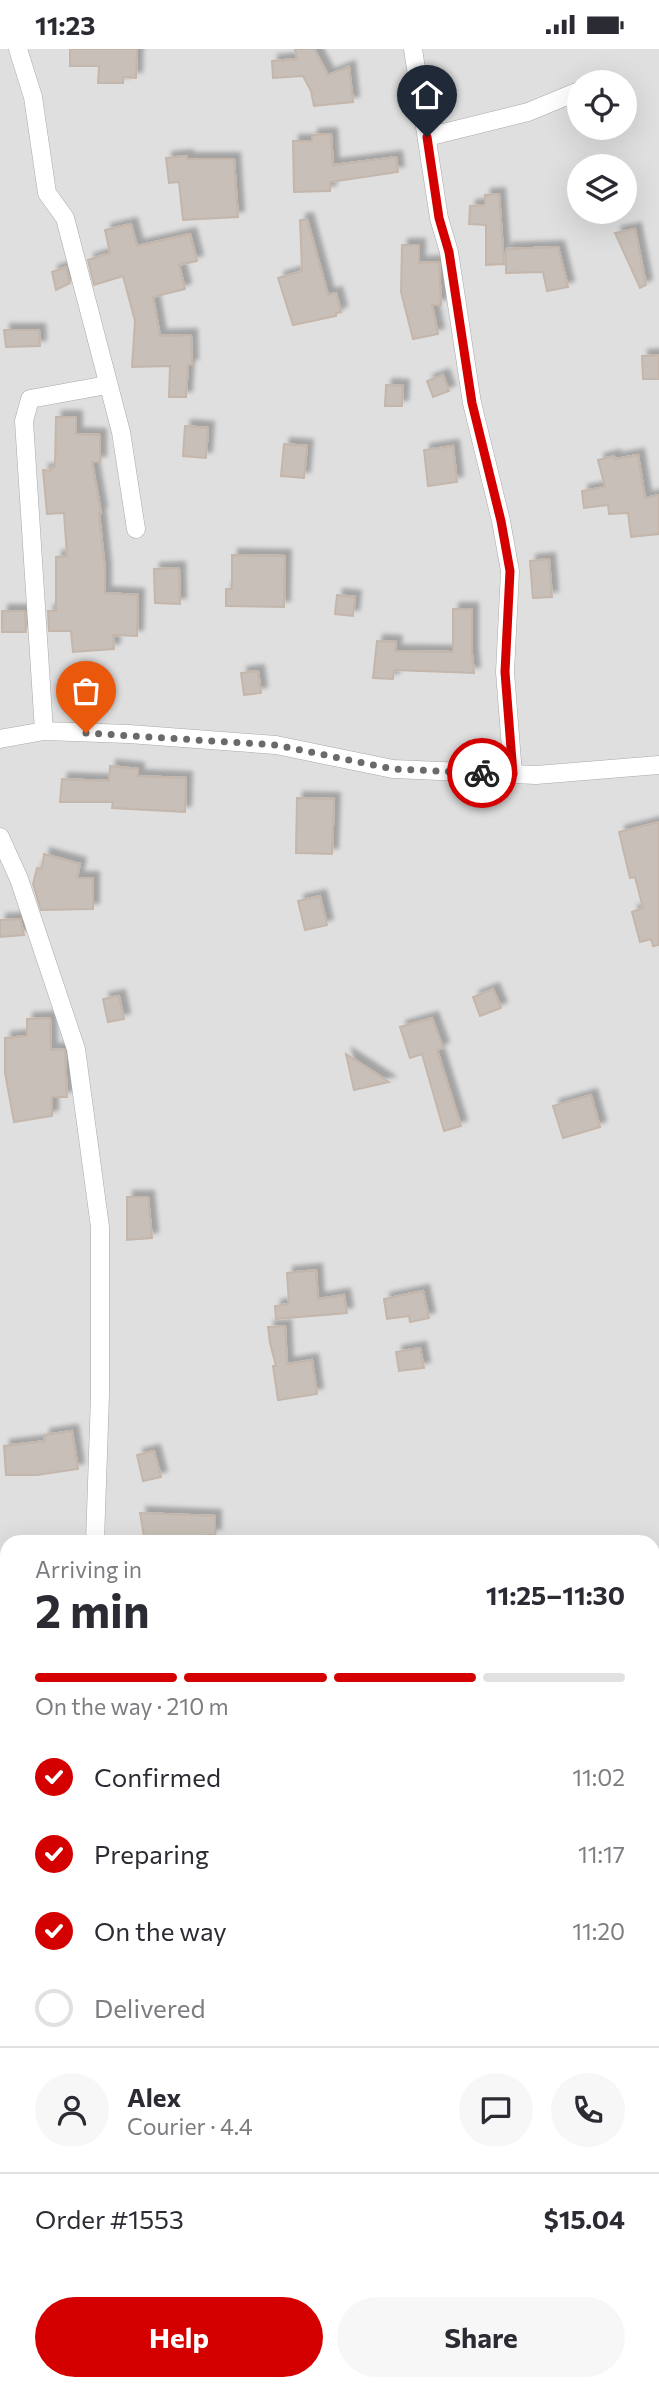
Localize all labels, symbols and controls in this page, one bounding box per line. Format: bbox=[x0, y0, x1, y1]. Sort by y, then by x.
text: 11:23 bbox=[35, 9, 95, 40]
pin bbox=[397, 65, 457, 137]
map controls bbox=[567, 70, 637, 224]
button: locate bbox=[567, 70, 637, 140]
icon: home bbox=[408, 76, 446, 114]
button: layers bbox=[567, 154, 637, 224]
pin bbox=[56, 661, 116, 733]
icon: bag bbox=[67, 672, 105, 710]
courier bbox=[447, 738, 517, 808]
icon: bike bbox=[463, 754, 501, 792]
text: Arriving in bbox=[35, 1555, 142, 1583]
text: 11:25–11:30 bbox=[486, 1579, 625, 1610]
text: 2 min bbox=[35, 1581, 150, 1637]
text: On the way · 210 m bbox=[35, 1692, 229, 1720]
icon: check bbox=[35, 1758, 73, 1796]
text: Confirmed bbox=[94, 1761, 221, 1792]
text: 11:02 bbox=[572, 1763, 625, 1791]
icon: check bbox=[35, 1835, 73, 1873]
text: Preparing bbox=[94, 1838, 209, 1869]
text: 11:17 bbox=[578, 1840, 625, 1868]
icon: check bbox=[35, 1912, 73, 1950]
text: On the way bbox=[94, 1915, 227, 1946]
text: 11:20 bbox=[572, 1917, 625, 1945]
text: Delivered bbox=[94, 1992, 205, 2023]
button: person bbox=[35, 2073, 109, 2147]
button: chat bbox=[459, 2073, 533, 2147]
button: phone bbox=[551, 2073, 625, 2147]
text: Alex bbox=[127, 2081, 181, 2112]
text: Courier · 4.4 bbox=[127, 2112, 253, 2140]
text: Order #1553 bbox=[35, 2203, 184, 2234]
text: $15.04 bbox=[544, 2203, 625, 2234]
button: Help bbox=[35, 2297, 323, 2377]
button: Share bbox=[337, 2297, 625, 2377]

